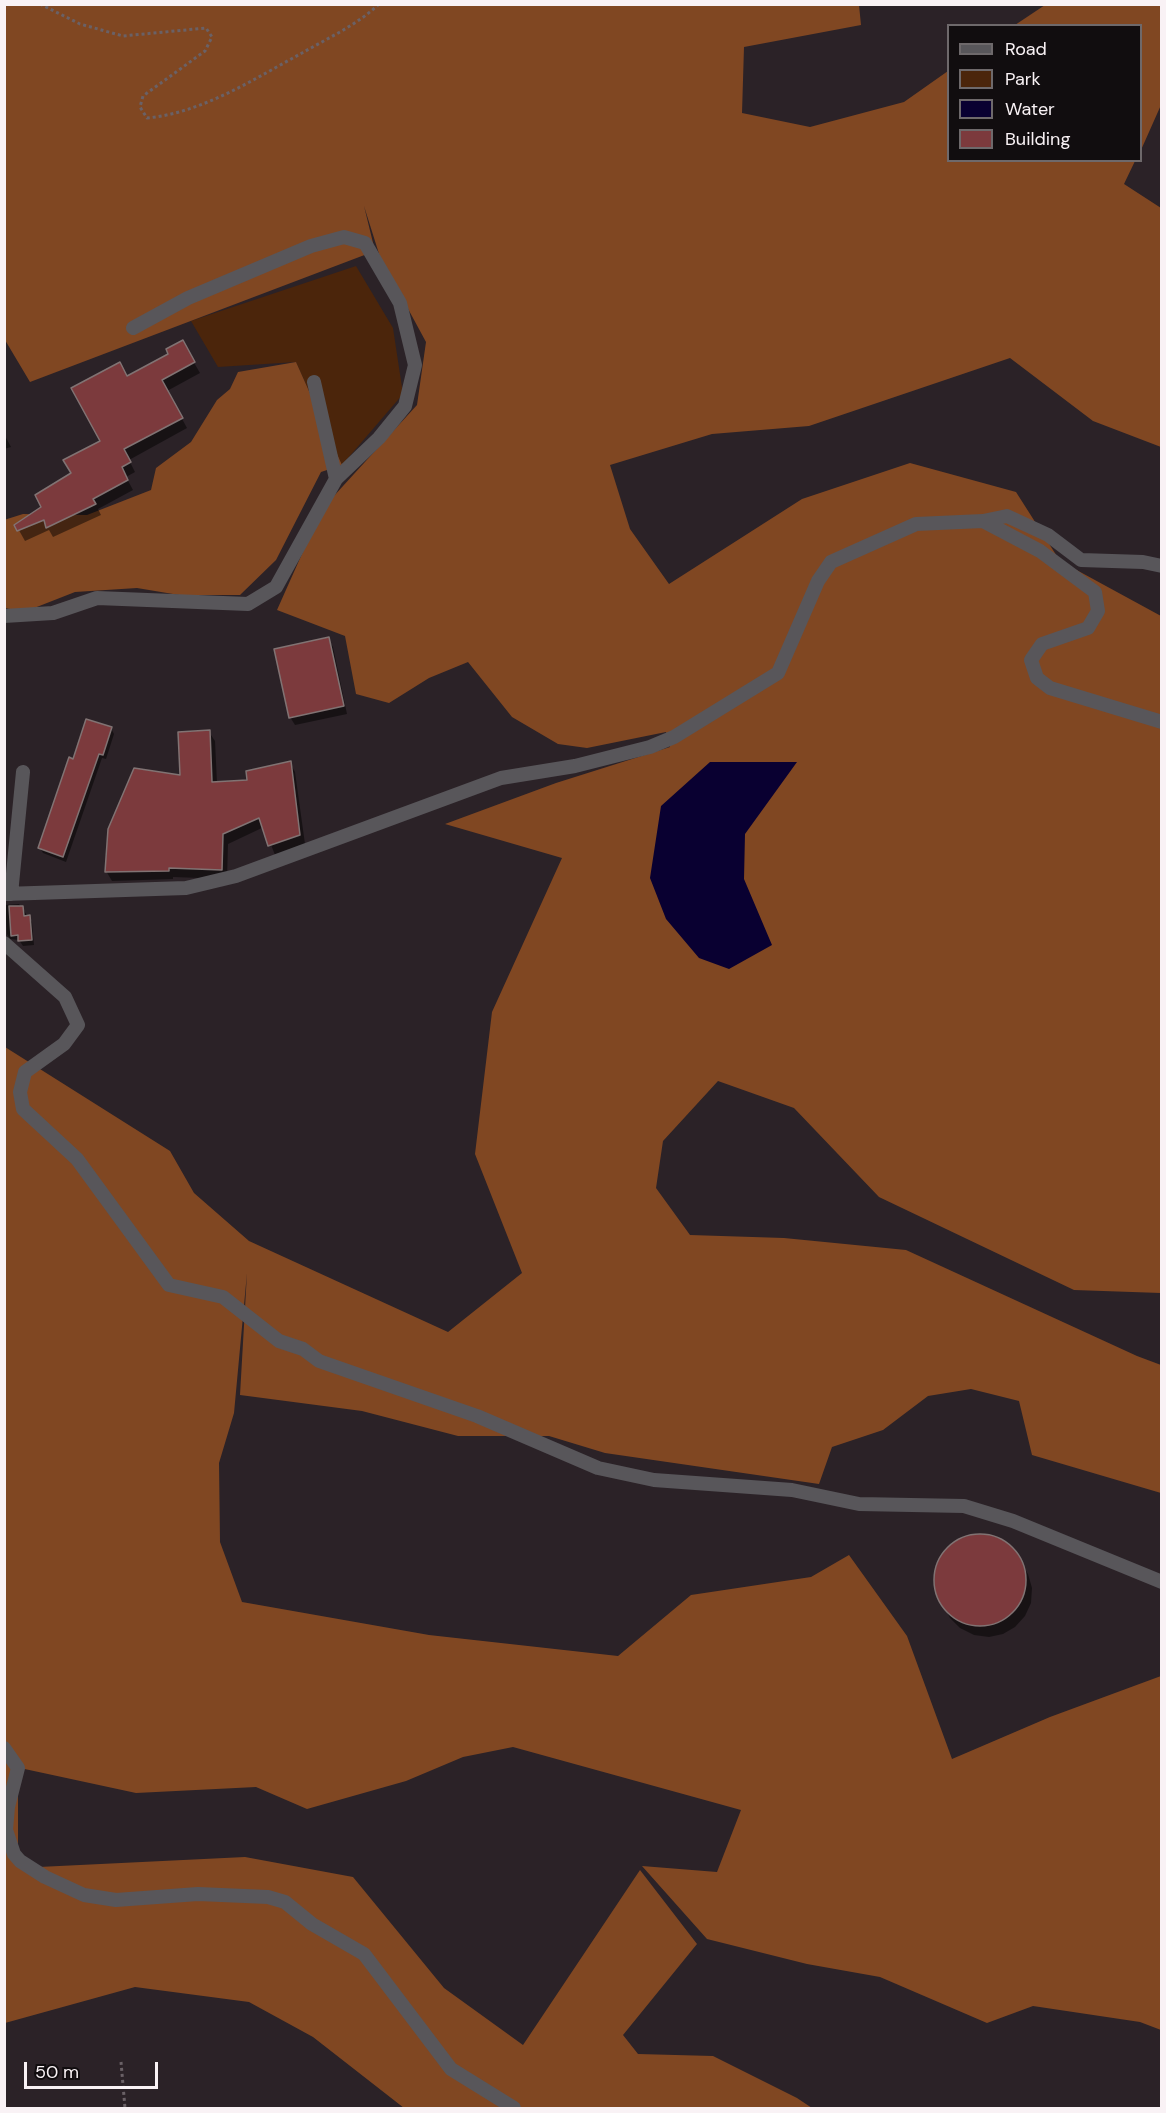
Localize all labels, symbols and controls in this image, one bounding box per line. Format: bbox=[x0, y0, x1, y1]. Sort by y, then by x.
legend bbox=[947, 24, 1142, 162]
text: Road bbox=[1005, 37, 1047, 61]
text: Park bbox=[1005, 67, 1041, 91]
text: Water bbox=[1005, 97, 1055, 121]
text: Building bbox=[1005, 127, 1070, 151]
scale bar bbox=[27, 2050, 160, 2088]
text: 50 m bbox=[35, 2060, 79, 2084]

